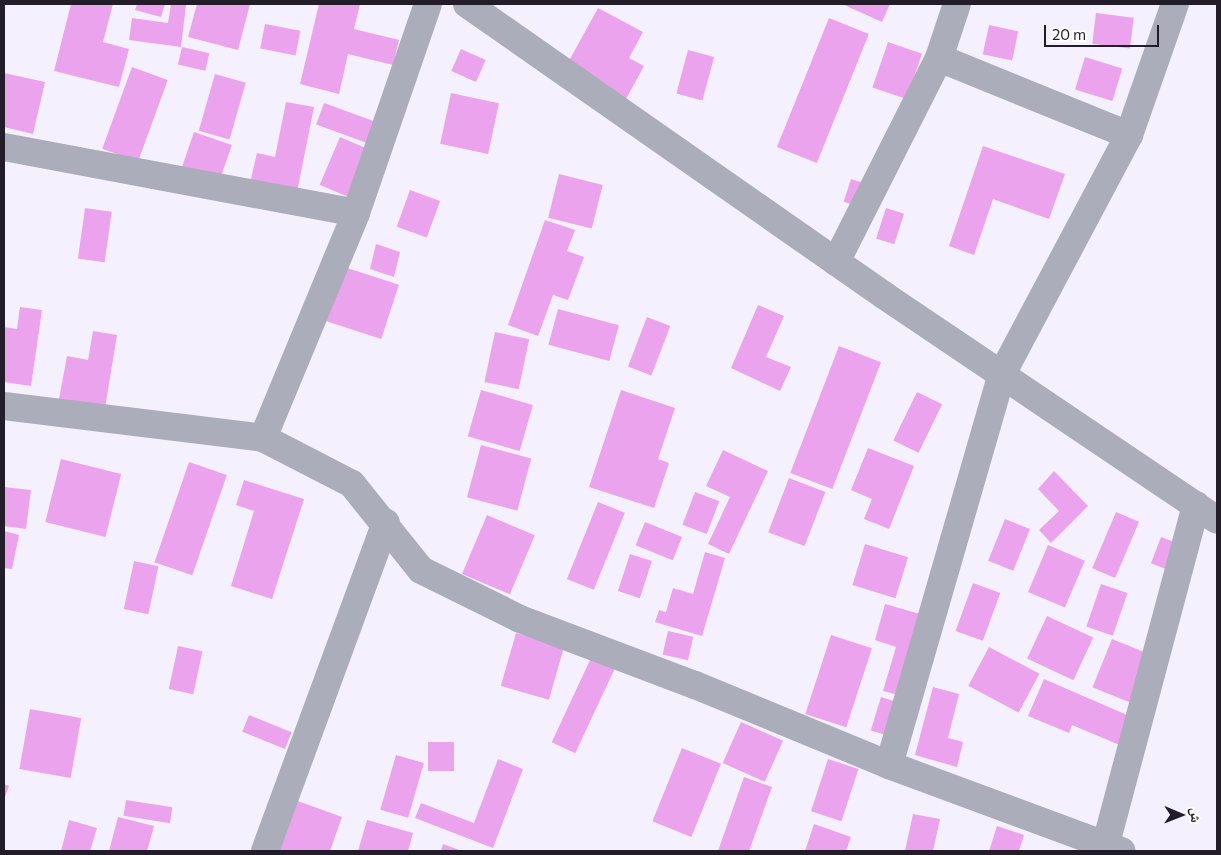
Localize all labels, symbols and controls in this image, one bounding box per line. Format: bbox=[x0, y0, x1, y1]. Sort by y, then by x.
scale bar bbox=[1046, 15, 1161, 47]
text: 20 m bbox=[1052, 25, 1086, 43]
north arrow bbox=[1156, 790, 1206, 840]
text: ش bbox=[1188, 808, 1205, 823]

